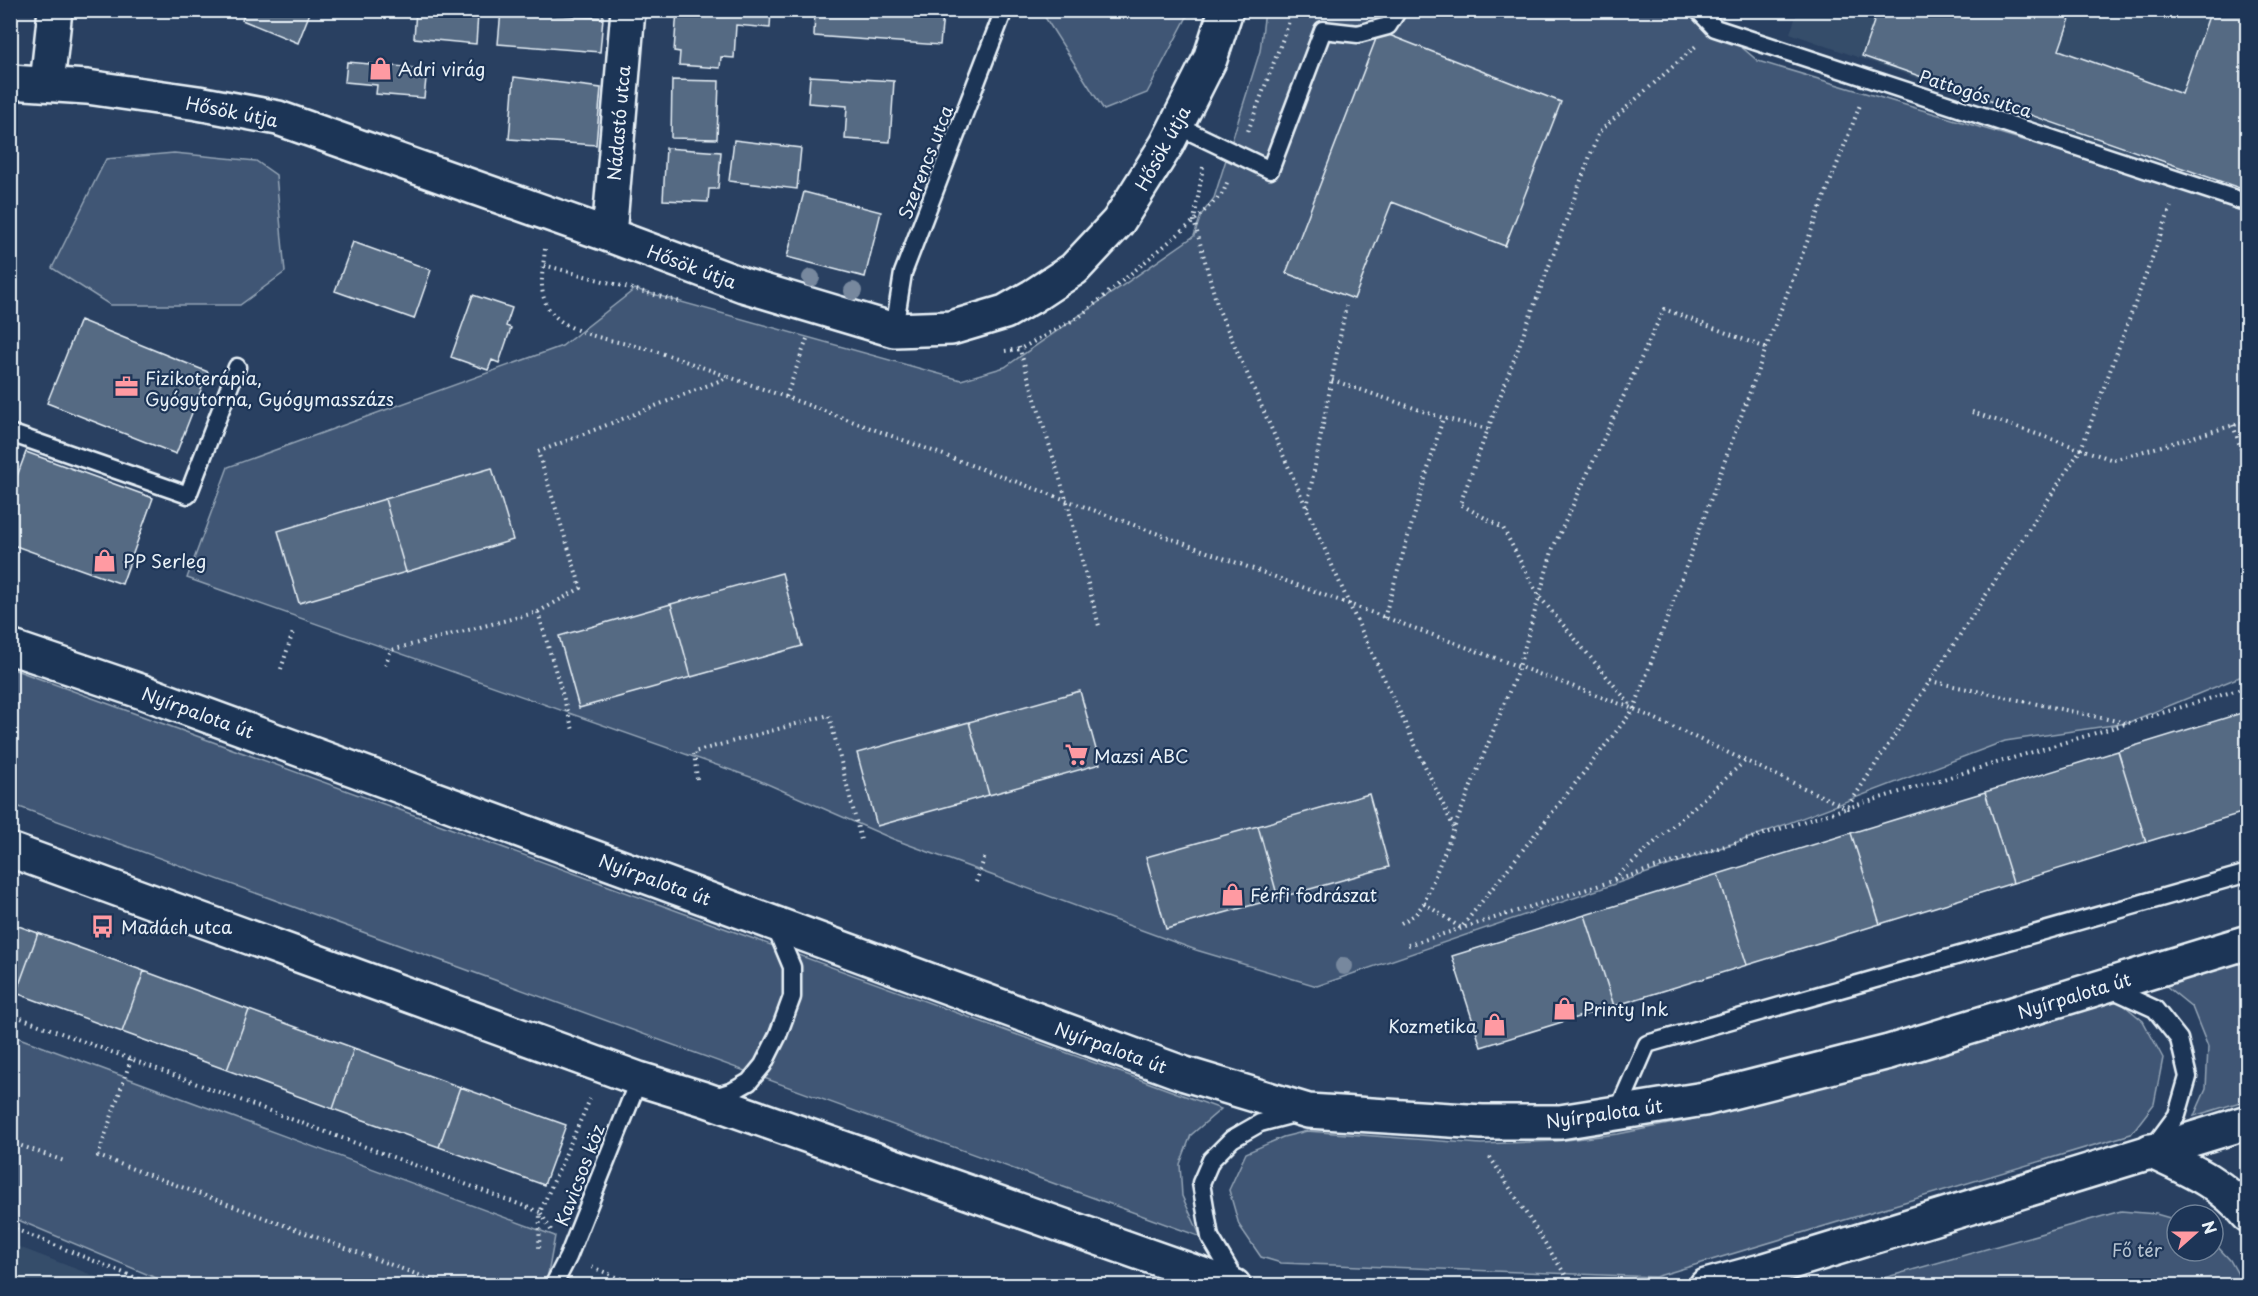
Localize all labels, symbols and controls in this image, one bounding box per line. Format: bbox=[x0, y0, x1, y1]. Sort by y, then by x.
shop icon: Adri virág bbox=[367, 55, 393, 81]
place label: Adri virág bbox=[398, 55, 485, 82]
street label: Pattogós utca bbox=[1916, 62, 2037, 124]
street label: Nádastó utca bbox=[600, 63, 637, 182]
street label: Hősök útja bbox=[184, 89, 281, 133]
street label: Hősök útja bbox=[1128, 100, 1197, 195]
street label: Szerencs utca bbox=[891, 101, 959, 223]
street label: Hősök útja bbox=[643, 237, 741, 295]
place label: Fizikoterápia, Gyógytorna, Gyógymasszázs bbox=[145, 364, 394, 412]
office icon: Fizikoterápia, Gyógytorna, Gyógymasszázs bbox=[114, 374, 140, 400]
shop icon: PP Serleg bbox=[92, 547, 118, 573]
place label: PP Serleg bbox=[123, 547, 206, 574]
street label: Nyírpalota út bbox=[138, 679, 258, 745]
supermarket icon: Mazsi ABC bbox=[1063, 742, 1089, 768]
place label: Mazsi ABC bbox=[1094, 742, 1189, 769]
street label: Nyírpalota út bbox=[595, 846, 715, 912]
shop icon: Férfi fodrászat bbox=[1219, 881, 1245, 907]
place label: Férfi fodrászat bbox=[1250, 881, 1377, 908]
bus stop icon: Madách utca bbox=[90, 913, 116, 939]
place label: Madách utca bbox=[121, 913, 233, 940]
street label: Nyírpalota út bbox=[2014, 965, 2134, 1025]
shop icon: Printy Ink bbox=[1552, 995, 1578, 1021]
place label: Printy Ink bbox=[1583, 995, 1668, 1022]
place label: Kozmetika bbox=[1388, 1012, 1478, 1039]
shop icon: Kozmetika bbox=[1482, 1012, 1508, 1038]
street label: Nyírpalota út bbox=[1051, 1014, 1171, 1080]
street label: Nyírpalota út bbox=[1544, 1091, 1664, 1135]
street label: Kavicsos köz bbox=[547, 1120, 611, 1230]
north arrow bbox=[2165, 1203, 2225, 1263]
text: N bbox=[2196, 1217, 2223, 1237]
park label: Fő tér bbox=[2112, 1236, 2163, 1263]

